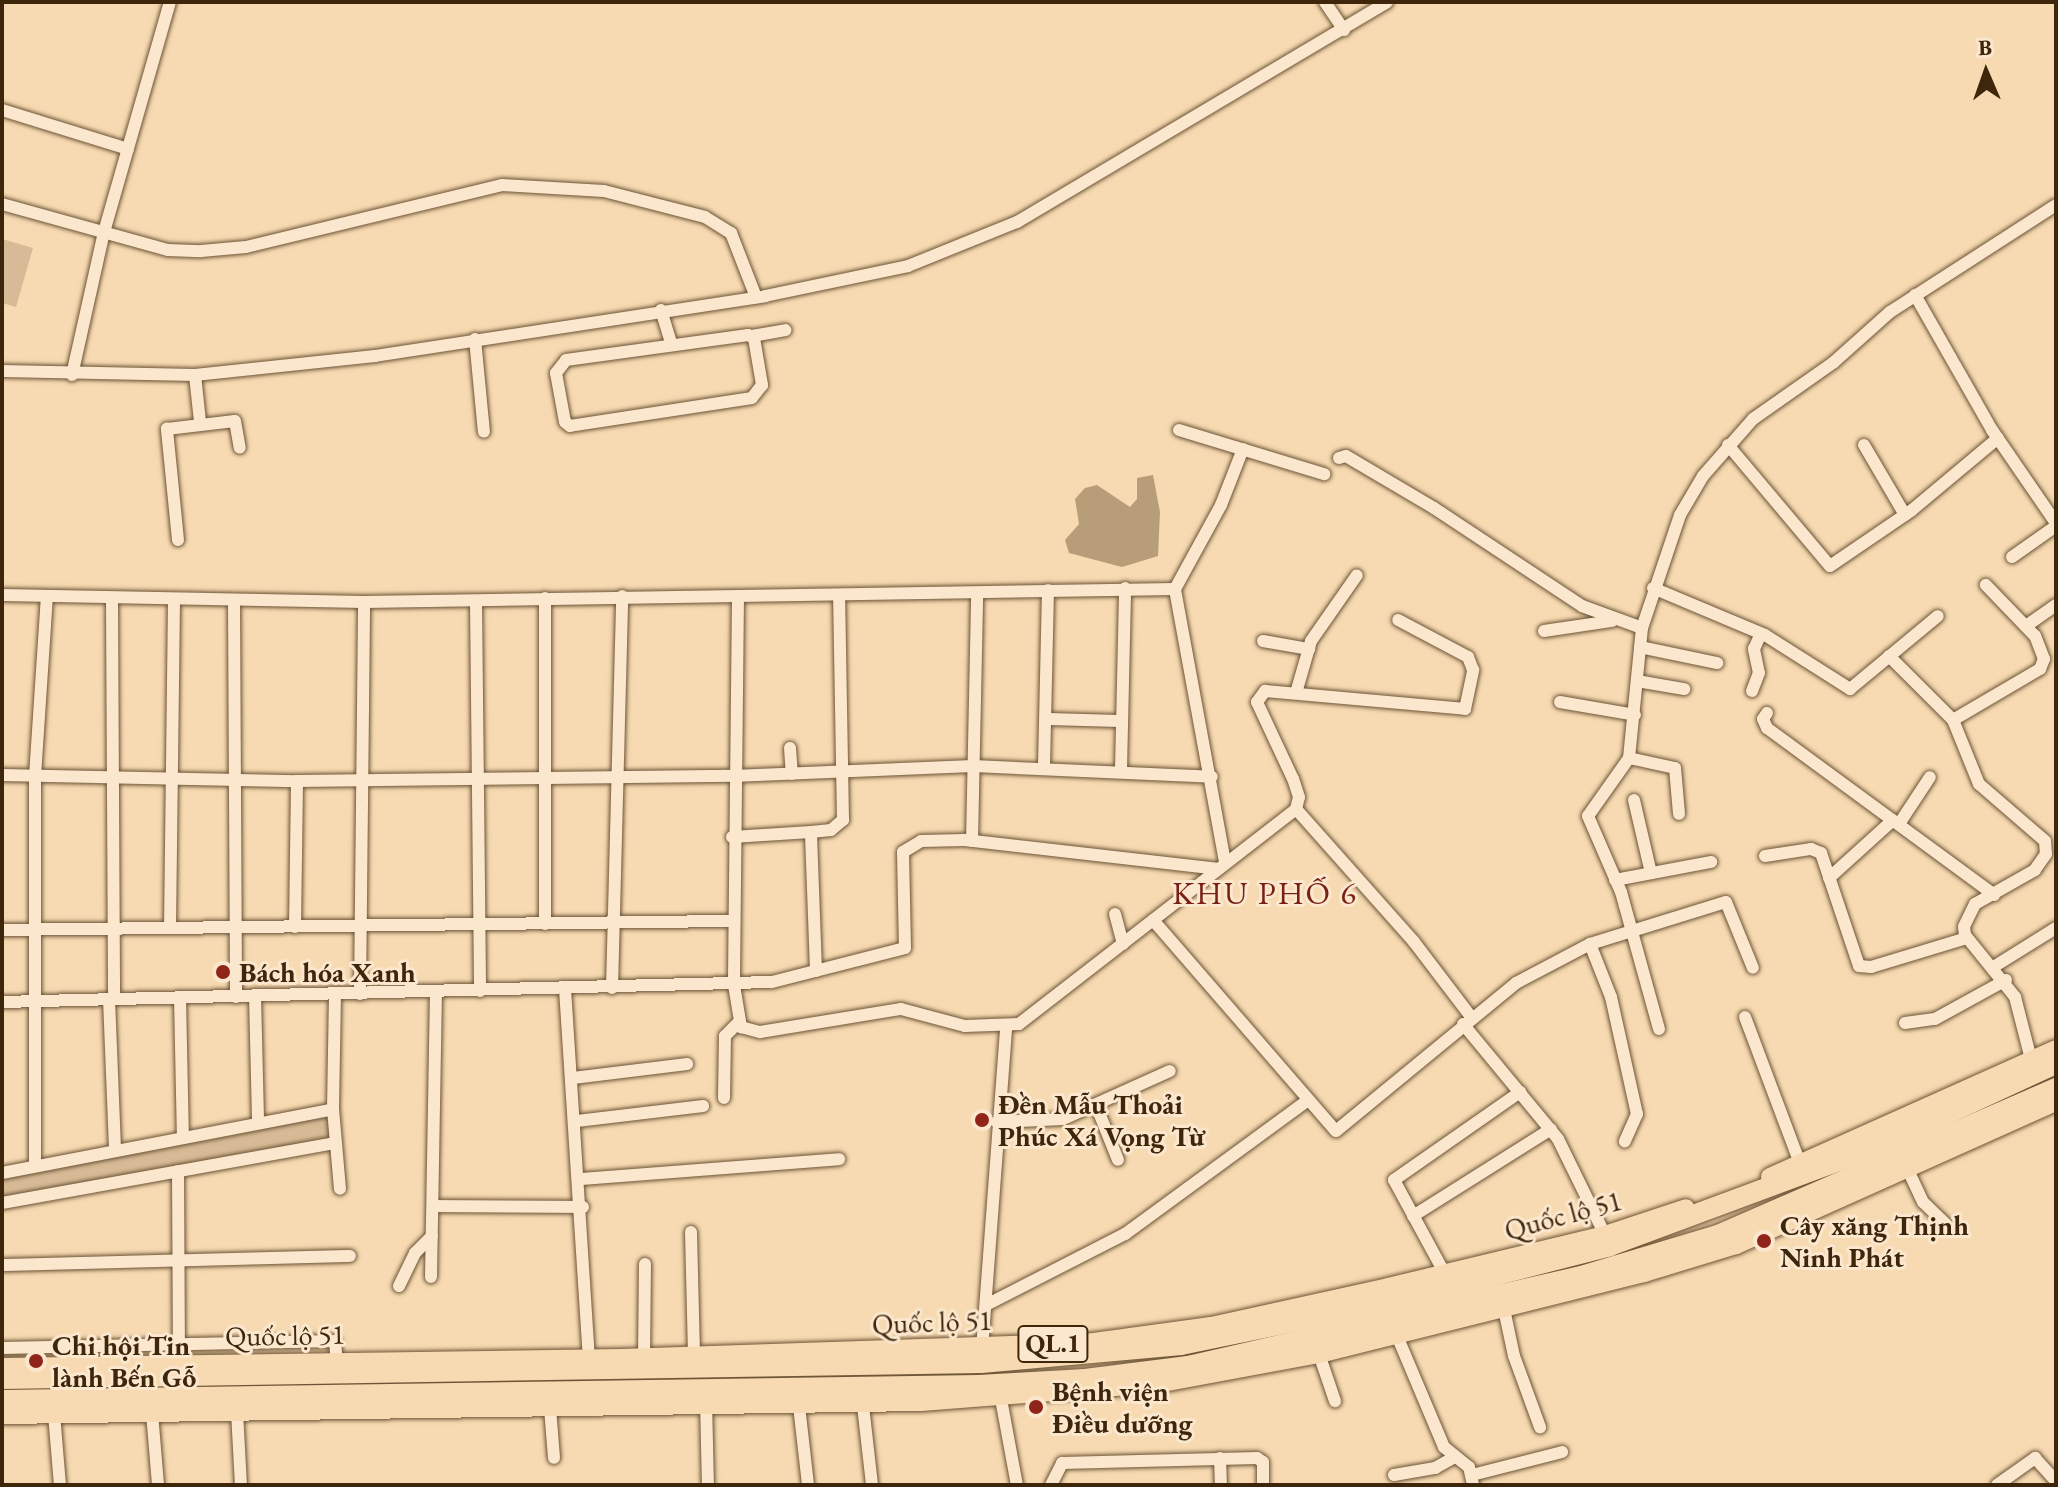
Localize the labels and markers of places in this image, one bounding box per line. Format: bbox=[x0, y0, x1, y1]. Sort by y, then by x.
place label: Bách hóa Xanh bbox=[239, 955, 416, 989]
marker: Bách hóa Xanh bbox=[214, 963, 232, 981]
place label: Đền Mẫu Thoải Phúc Xá Vọng Từ bbox=[998, 1087, 1206, 1153]
marker: Đền Mẫu Thoải Phúc Xá Vọng Từ bbox=[973, 1111, 991, 1129]
place label: Cây xăng Thịnh Ninh Phát bbox=[1780, 1208, 1969, 1274]
marker: Cây xăng Thịnh Ninh Phát bbox=[1755, 1232, 1773, 1250]
place label: Chi hội Tin lành Bến Gỗ bbox=[52, 1328, 196, 1394]
marker: Chi hội Tin lành Bến Gỗ bbox=[27, 1352, 45, 1370]
place label: Bệnh viện Điều dưỡng bbox=[1052, 1374, 1193, 1440]
marker: Bệnh viện Điều dưỡng bbox=[1027, 1398, 1045, 1416]

